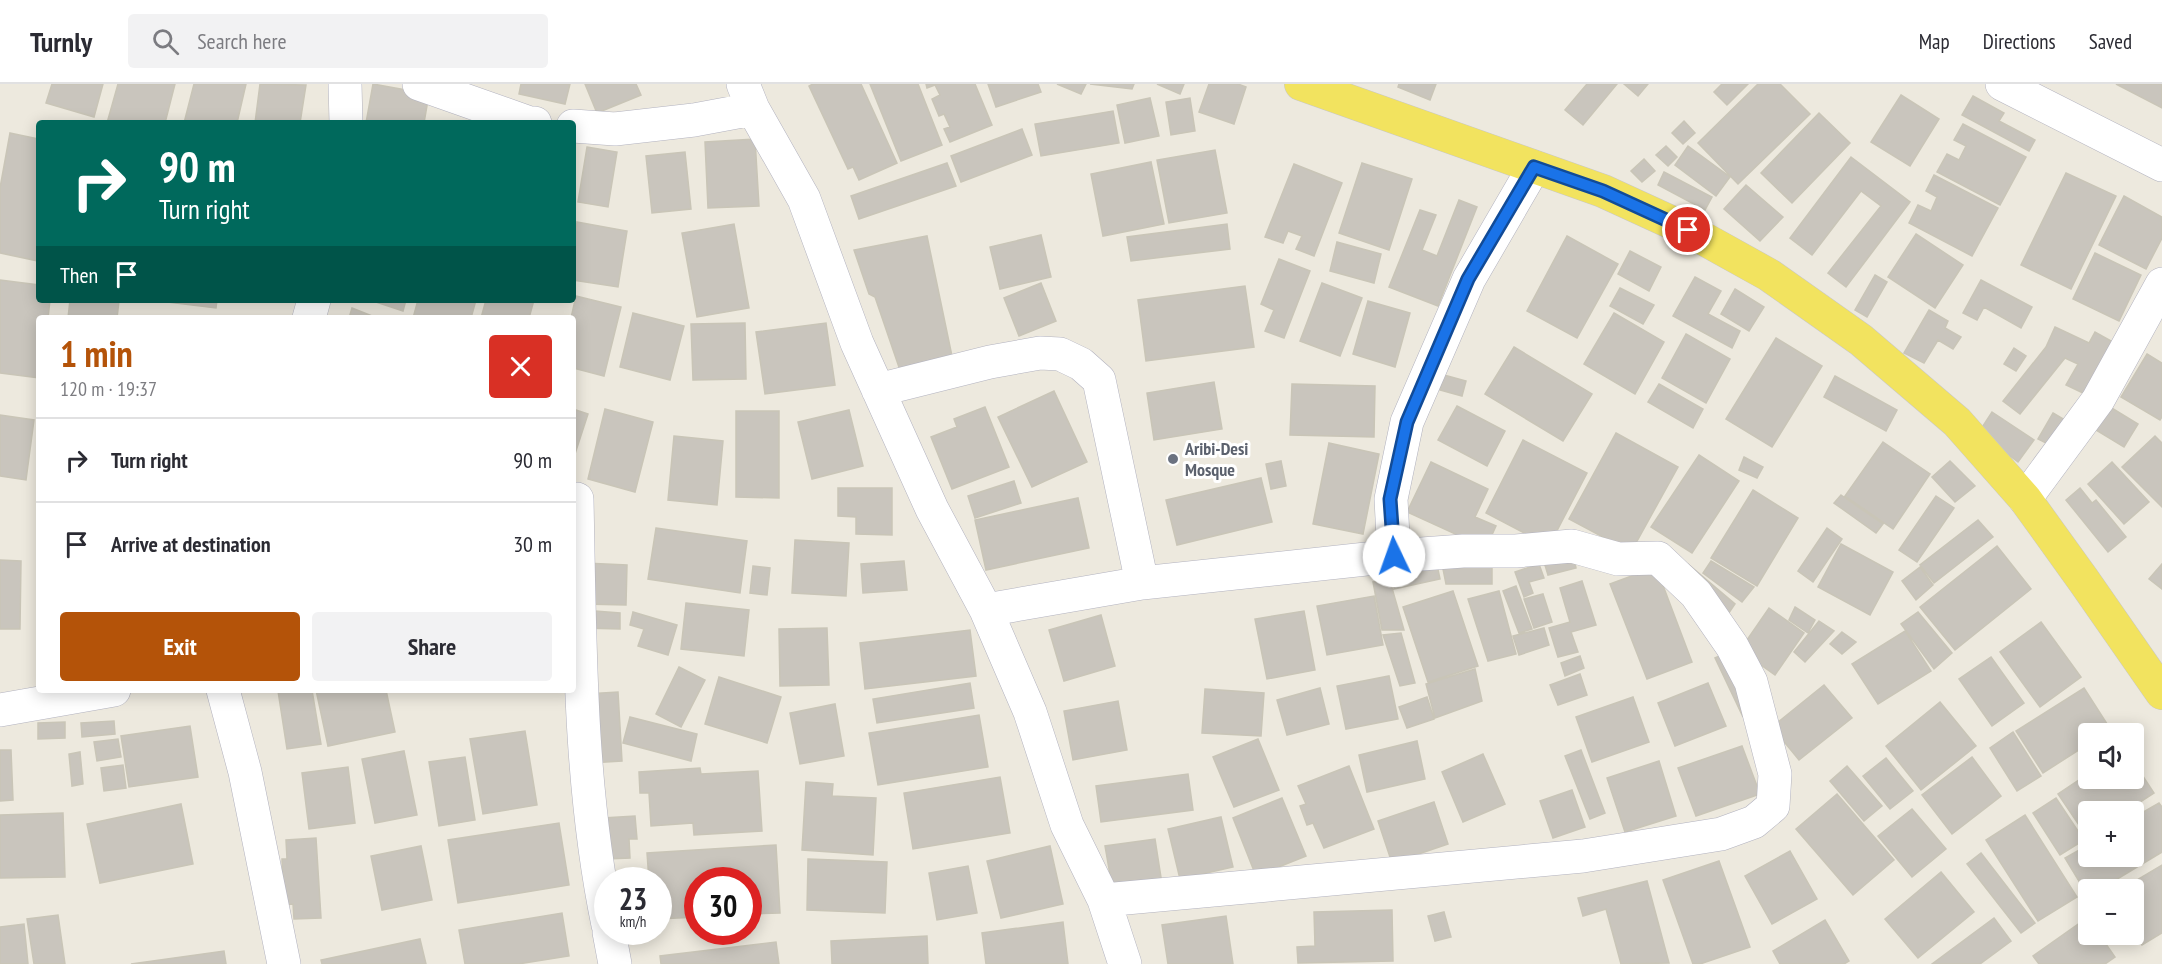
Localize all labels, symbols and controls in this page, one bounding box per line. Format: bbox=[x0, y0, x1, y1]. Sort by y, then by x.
search box bbox=[128, 14, 548, 68]
text: Turnly bbox=[30, 23, 92, 60]
icon: search bbox=[149, 25, 182, 58]
text: Search here bbox=[197, 27, 287, 55]
text: Map bbox=[1919, 28, 1950, 55]
text: Directions bbox=[1983, 28, 2056, 55]
text: Saved bbox=[2089, 28, 2132, 55]
text: 90 m bbox=[159, 139, 236, 194]
icon: right bbox=[60, 144, 138, 222]
text: Turn right bbox=[159, 192, 250, 226]
pin bbox=[1662, 204, 1713, 255]
icon: arrive bbox=[1671, 213, 1704, 246]
icon: arrive bbox=[110, 258, 143, 291]
text: Then bbox=[60, 261, 98, 289]
text: 1 min bbox=[60, 330, 133, 377]
button: close bbox=[489, 335, 552, 398]
text: 120 m · 19:37 bbox=[60, 376, 157, 402]
place label: Aribi-Desi Mosque bbox=[1184, 437, 1248, 481]
icon: right bbox=[60, 444, 93, 477]
text: Turn right bbox=[111, 446, 188, 474]
text: 90 m bbox=[513, 446, 552, 474]
marker: Aribi-Desi Mosque bbox=[1166, 452, 1180, 466]
position arrow bbox=[1362, 524, 1426, 588]
icon: arrive bbox=[60, 528, 93, 561]
text: Arrive at destination bbox=[111, 530, 271, 558]
text: 30 m bbox=[513, 530, 552, 558]
button: Exit bbox=[60, 612, 300, 681]
button: Share bbox=[312, 612, 552, 681]
map controls bbox=[2078, 723, 2144, 945]
button: sound bbox=[2078, 723, 2144, 789]
button: + bbox=[2078, 801, 2144, 867]
speed limit sign: 30 bbox=[684, 867, 762, 945]
text: 23 bbox=[619, 879, 647, 918]
button: − bbox=[2078, 879, 2144, 945]
text: km/h bbox=[620, 912, 646, 931]

